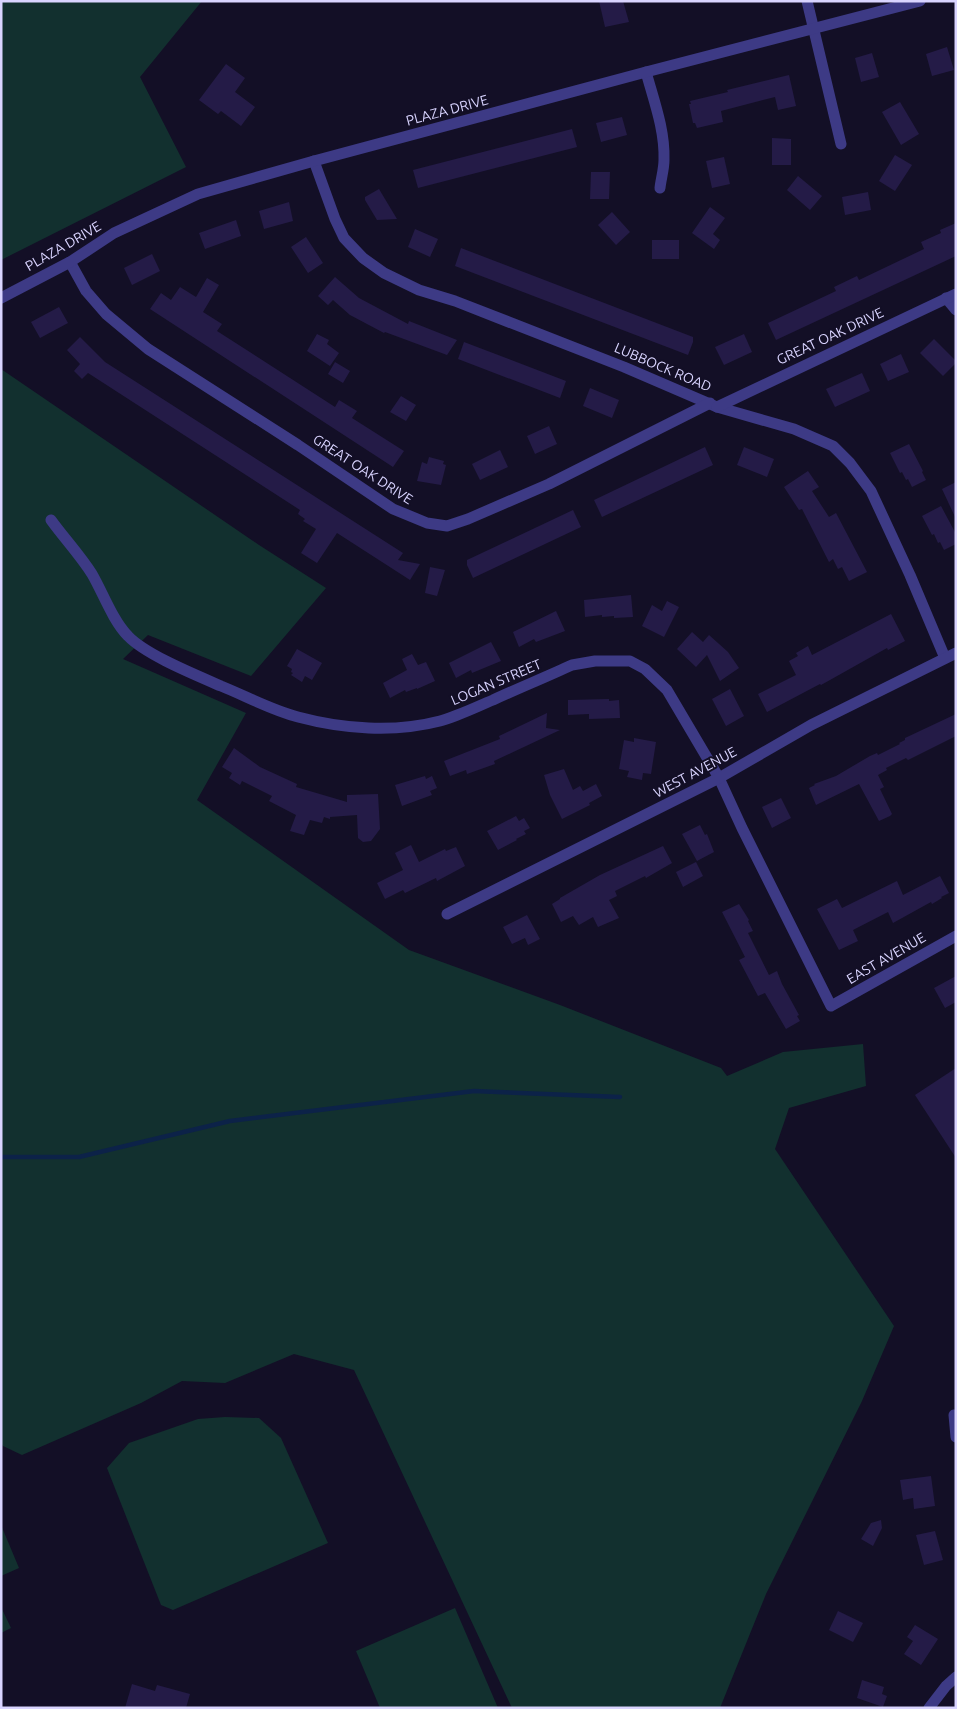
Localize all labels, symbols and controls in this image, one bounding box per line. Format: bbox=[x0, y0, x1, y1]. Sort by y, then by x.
street label: PLAZA DRIVE bbox=[404, 91, 490, 129]
street label: PLAZA DRIVE bbox=[22, 218, 104, 274]
street label: GREAT OAK DRIVE bbox=[774, 304, 886, 368]
street label: LUBBOCK ROAD bbox=[612, 339, 714, 395]
street label: GREAT OAK DRIVE bbox=[310, 431, 416, 507]
street label: LOGAN STREET bbox=[448, 656, 544, 708]
street label: WEST AVENUE bbox=[651, 743, 739, 801]
street label: EAST AVENUE bbox=[844, 929, 928, 987]

